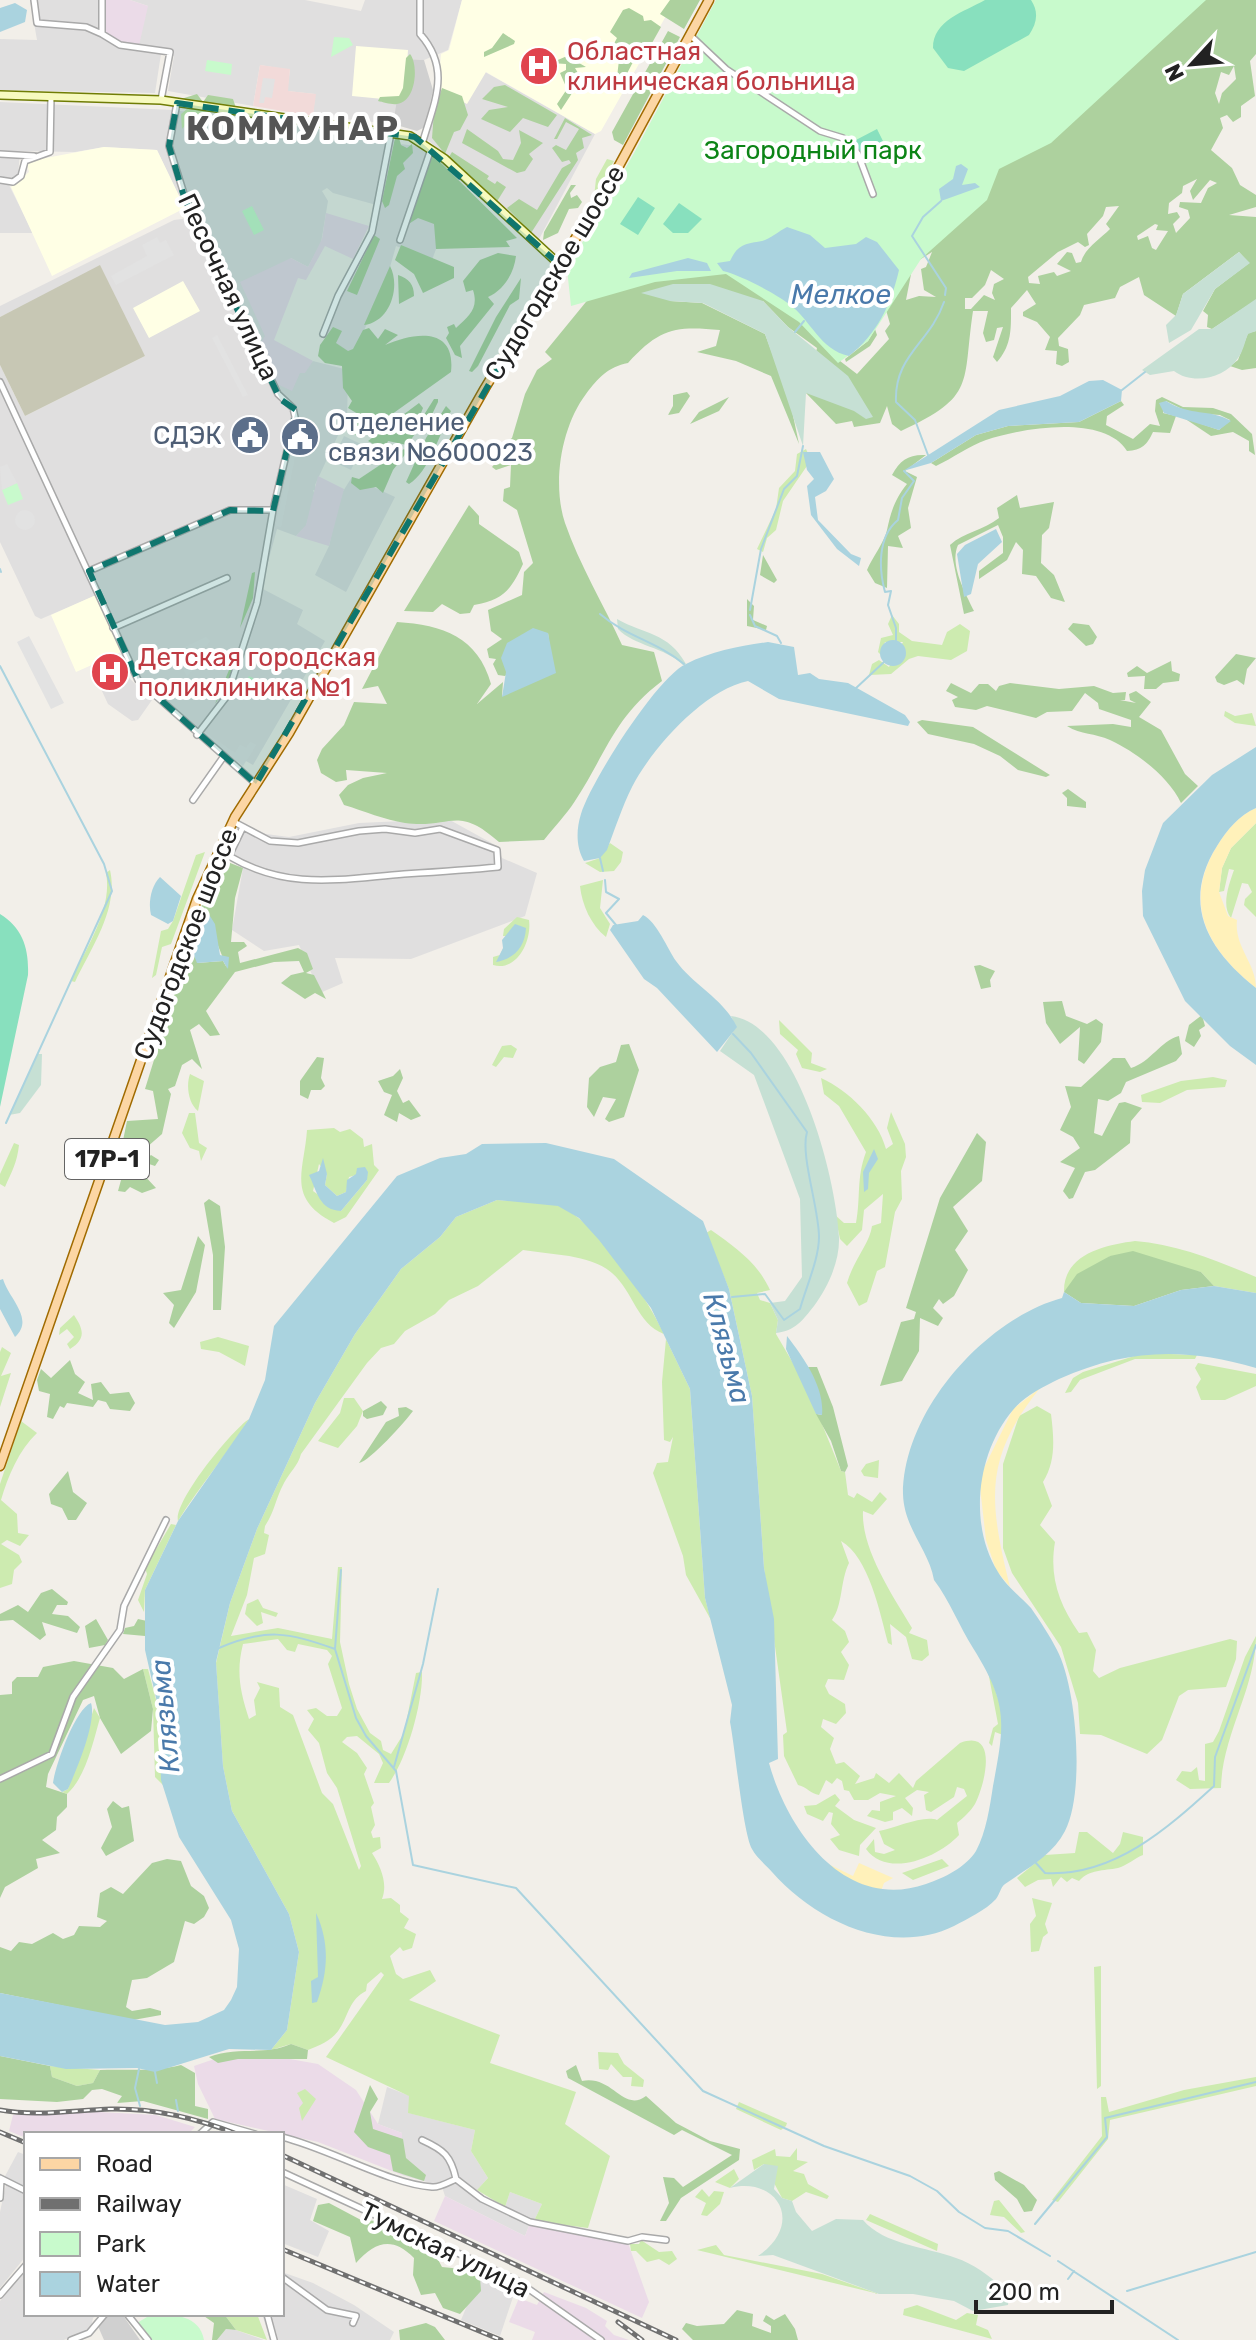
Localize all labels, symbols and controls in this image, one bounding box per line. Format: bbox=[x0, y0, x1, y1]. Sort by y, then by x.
north arrow bbox=[1152, 24, 1232, 104]
place label: Областная клиническая больница bbox=[567, 36, 856, 97]
hospital icon: Областная клиническая больница bbox=[518, 45, 560, 87]
text: N bbox=[1159, 60, 1190, 86]
district label: КОММУНАР bbox=[186, 108, 400, 149]
park label: Загородный парк bbox=[704, 135, 922, 166]
street label: Судогодское шоссе bbox=[478, 160, 632, 386]
street label: Песочная улица bbox=[171, 189, 285, 385]
water label: Мелкое bbox=[791, 278, 891, 311]
place label: Отделение связи №600023 bbox=[328, 407, 533, 468]
public building icon: СДЭК bbox=[229, 414, 271, 456]
public building icon: Отделение связи №600023 bbox=[279, 416, 321, 458]
place label: СДЭК bbox=[153, 420, 222, 451]
place label: Детская городская поликлиника №1 bbox=[138, 642, 376, 703]
hospital icon: Детская городская поликлиника №1 bbox=[89, 651, 131, 693]
street label: Судогодское шоссе bbox=[128, 824, 244, 1064]
road number: 17Р-1 bbox=[65, 1139, 149, 1179]
water label: Клязьма bbox=[696, 1289, 758, 1407]
water label: Клязьма bbox=[144, 1658, 186, 1774]
legend bbox=[24, 2132, 284, 2316]
text: Road bbox=[96, 2150, 153, 2178]
text: Railway bbox=[96, 2190, 182, 2218]
street label: Тумская улица bbox=[355, 2196, 535, 2304]
text: Park bbox=[96, 2230, 147, 2258]
scale bar bbox=[976, 2264, 1112, 2314]
text: Water bbox=[96, 2270, 160, 2298]
text: 200 m bbox=[988, 2278, 1060, 2306]

